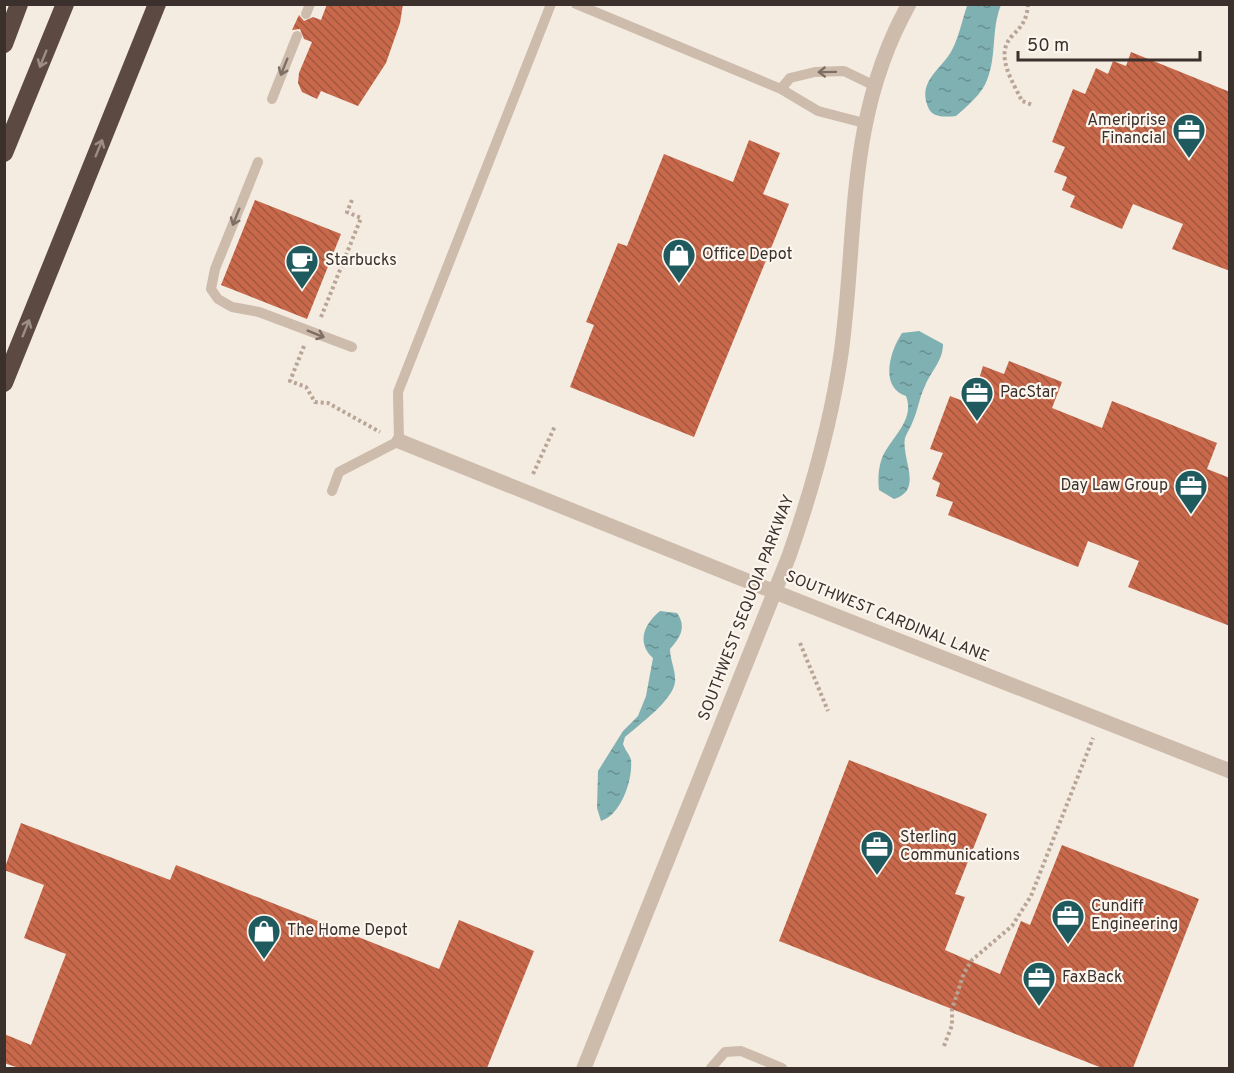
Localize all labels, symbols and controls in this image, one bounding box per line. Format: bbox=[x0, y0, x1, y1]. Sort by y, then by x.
scale bar bbox=[1018, 24, 1200, 62]
text: 50 m bbox=[1027, 35, 1069, 58]
one-way arrow bbox=[37, 49, 48, 67]
one-way arrow bbox=[278, 58, 289, 76]
one-way arrow bbox=[817, 66, 837, 77]
place label: Ameriprise Financial bbox=[1087, 111, 1166, 149]
office icon: Ameriprise Financial bbox=[1171, 112, 1207, 159]
one-way arrow bbox=[94, 139, 105, 157]
one-way arrow bbox=[230, 207, 241, 225]
shop icon: Office Depot bbox=[661, 237, 697, 284]
cafe icon: Starbucks bbox=[284, 243, 320, 290]
place label: Office Depot bbox=[702, 245, 793, 265]
place label: Starbucks bbox=[325, 251, 397, 271]
one-way arrow bbox=[21, 320, 32, 338]
one-way arrow bbox=[307, 329, 325, 340]
office icon: PacStar bbox=[959, 375, 995, 422]
place label: PacStar bbox=[1000, 383, 1057, 403]
office icon: Day Law Group bbox=[1173, 468, 1209, 515]
place label: Day Law Group bbox=[1060, 476, 1168, 496]
street label: SOUTHWEST SEQUOIA PARKWAY bbox=[695, 492, 799, 724]
street label: SOUTHWEST CARDINAL LANE bbox=[782, 567, 992, 667]
place label: Sterling Communications bbox=[900, 828, 1020, 866]
office icon: Sterling Communications bbox=[859, 829, 895, 876]
place label: Cundiff Engineering bbox=[1091, 897, 1178, 935]
office icon: Cundiff Engineering bbox=[1050, 898, 1086, 945]
shop icon: The Home Depot bbox=[246, 913, 282, 960]
place label: The Home Depot bbox=[287, 921, 408, 941]
office icon: FaxBack bbox=[1021, 960, 1057, 1007]
place label: FaxBack bbox=[1062, 968, 1122, 988]

